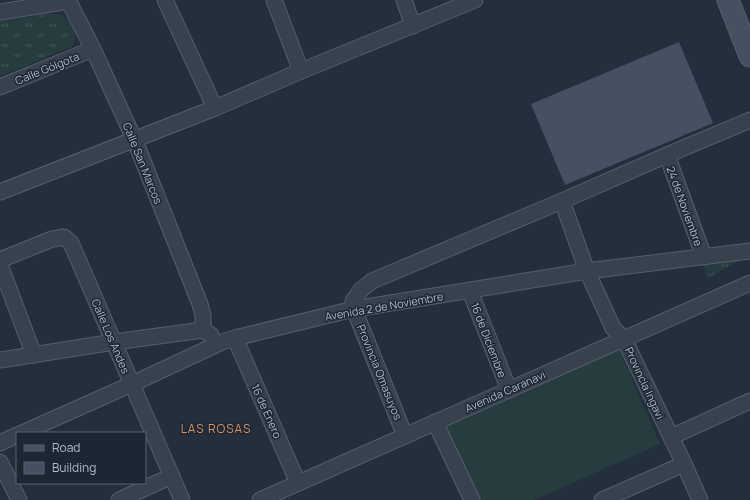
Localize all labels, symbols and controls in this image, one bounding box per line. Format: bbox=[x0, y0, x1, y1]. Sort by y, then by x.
street label: Calle Gólgota bbox=[13, 48, 81, 88]
street label: Calle San Marcos bbox=[120, 120, 166, 206]
street label: 24 de Noviembre bbox=[664, 164, 707, 249]
street label: Avenida 2 de Noviembre bbox=[324, 288, 445, 324]
street label: Calle Los Andes bbox=[88, 296, 134, 376]
street label: 16 de Diciembre bbox=[468, 300, 510, 380]
street label: Provincia Omasuyos bbox=[354, 322, 406, 422]
street label: Provincia Ingavi bbox=[622, 345, 668, 421]
street label: Avenida Caranavi bbox=[462, 367, 548, 415]
street label: 16 de Enero bbox=[248, 381, 286, 441]
district label: LAS ROSAS bbox=[181, 420, 251, 437]
legend bbox=[16, 432, 146, 484]
text: Road bbox=[52, 439, 80, 456]
text: Building bbox=[52, 459, 96, 476]

